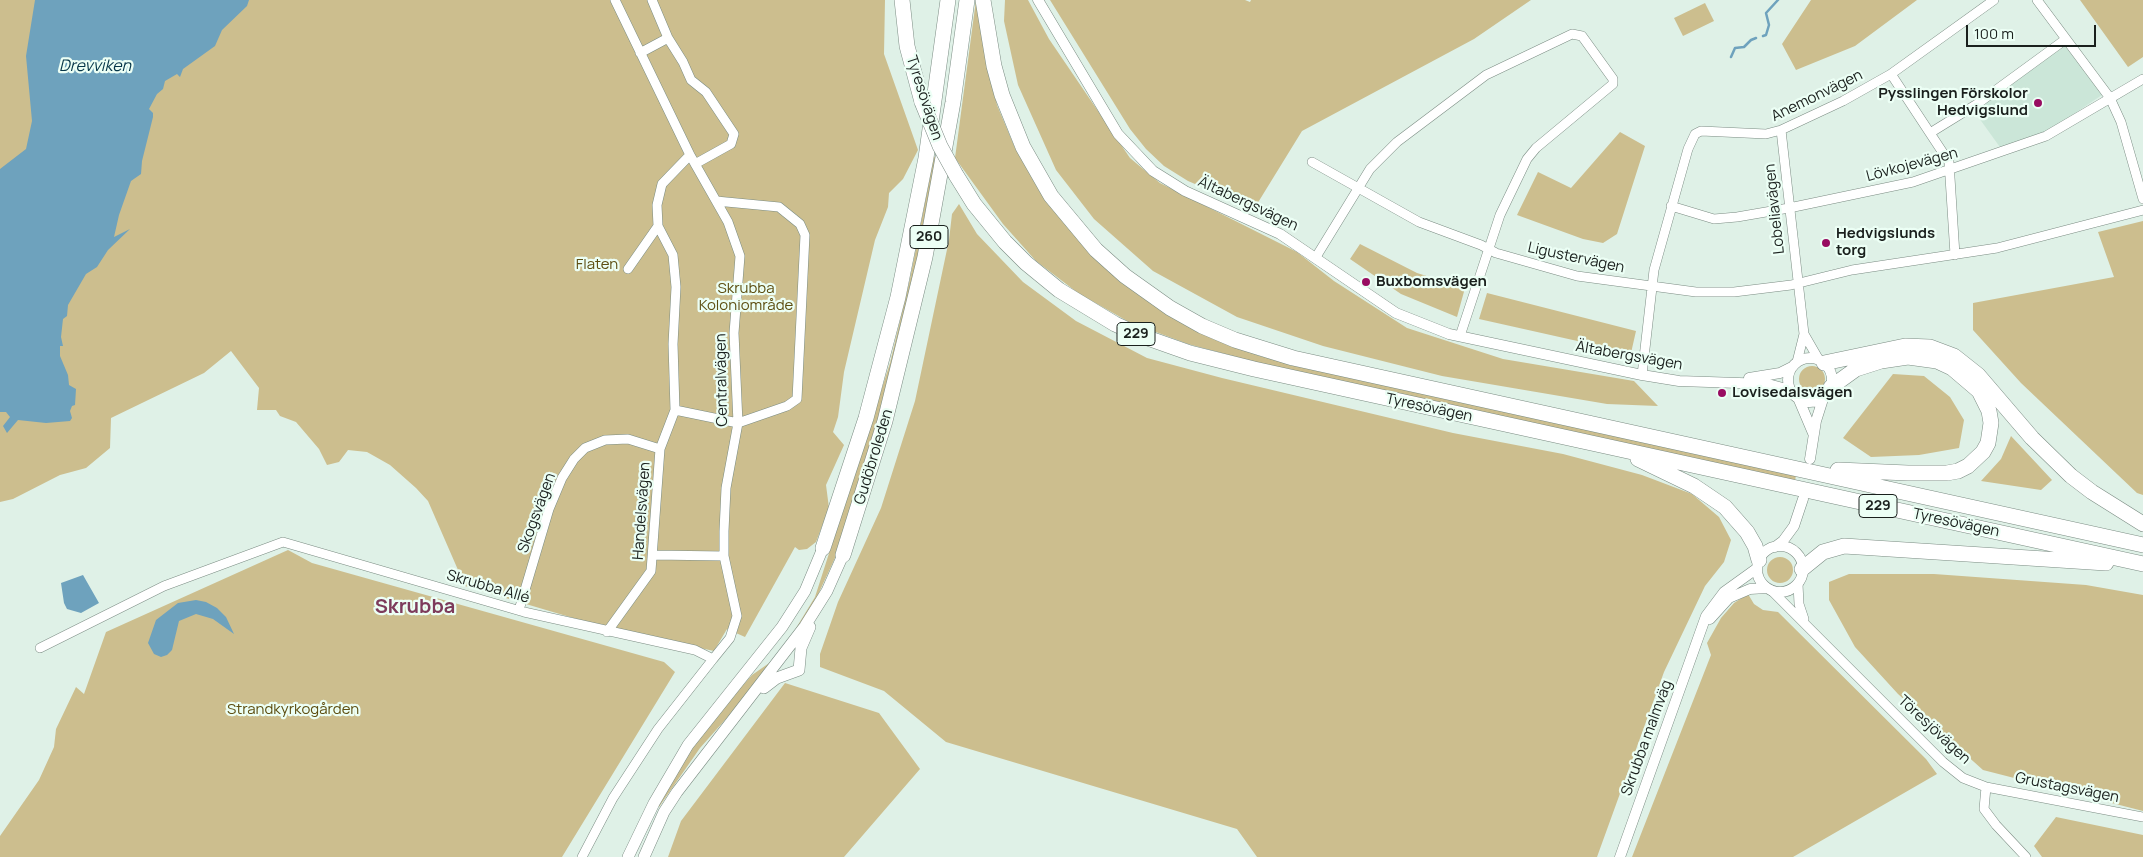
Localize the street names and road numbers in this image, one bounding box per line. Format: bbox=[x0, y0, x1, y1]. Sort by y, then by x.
street label: Tyresövägen bbox=[902, 53, 946, 143]
street label: Anemonvägen bbox=[1768, 66, 1866, 126]
street label: Lövkojevägen bbox=[1864, 144, 1960, 186]
street label: Lobeliavägen bbox=[1761, 163, 1789, 255]
street label: Ältabergsvägen bbox=[1195, 173, 1301, 235]
road number: 260 bbox=[910, 226, 948, 248]
street label: Ligustervägen bbox=[1526, 239, 1626, 277]
road number: 229 bbox=[1117, 322, 1155, 346]
street label: Centralvägen bbox=[712, 333, 732, 427]
street label: Ältabergsvägen bbox=[1574, 338, 1684, 374]
street label: Tyresövägen bbox=[1384, 390, 1474, 426]
street label: Gudöbroleden bbox=[851, 407, 897, 507]
street label: Handelsvägen bbox=[630, 461, 654, 561]
street label: Skogsvägen bbox=[514, 471, 560, 555]
road number: 229 bbox=[1859, 494, 1897, 518]
street label: Tyresövägen bbox=[1911, 505, 2001, 541]
street label: Skrubba Allé bbox=[444, 567, 532, 607]
street label: Skrubba malmväg bbox=[1618, 678, 1676, 798]
street label: Töresjövägen bbox=[1894, 692, 1974, 768]
street label: Grustagsvägen bbox=[2014, 769, 2120, 807]

